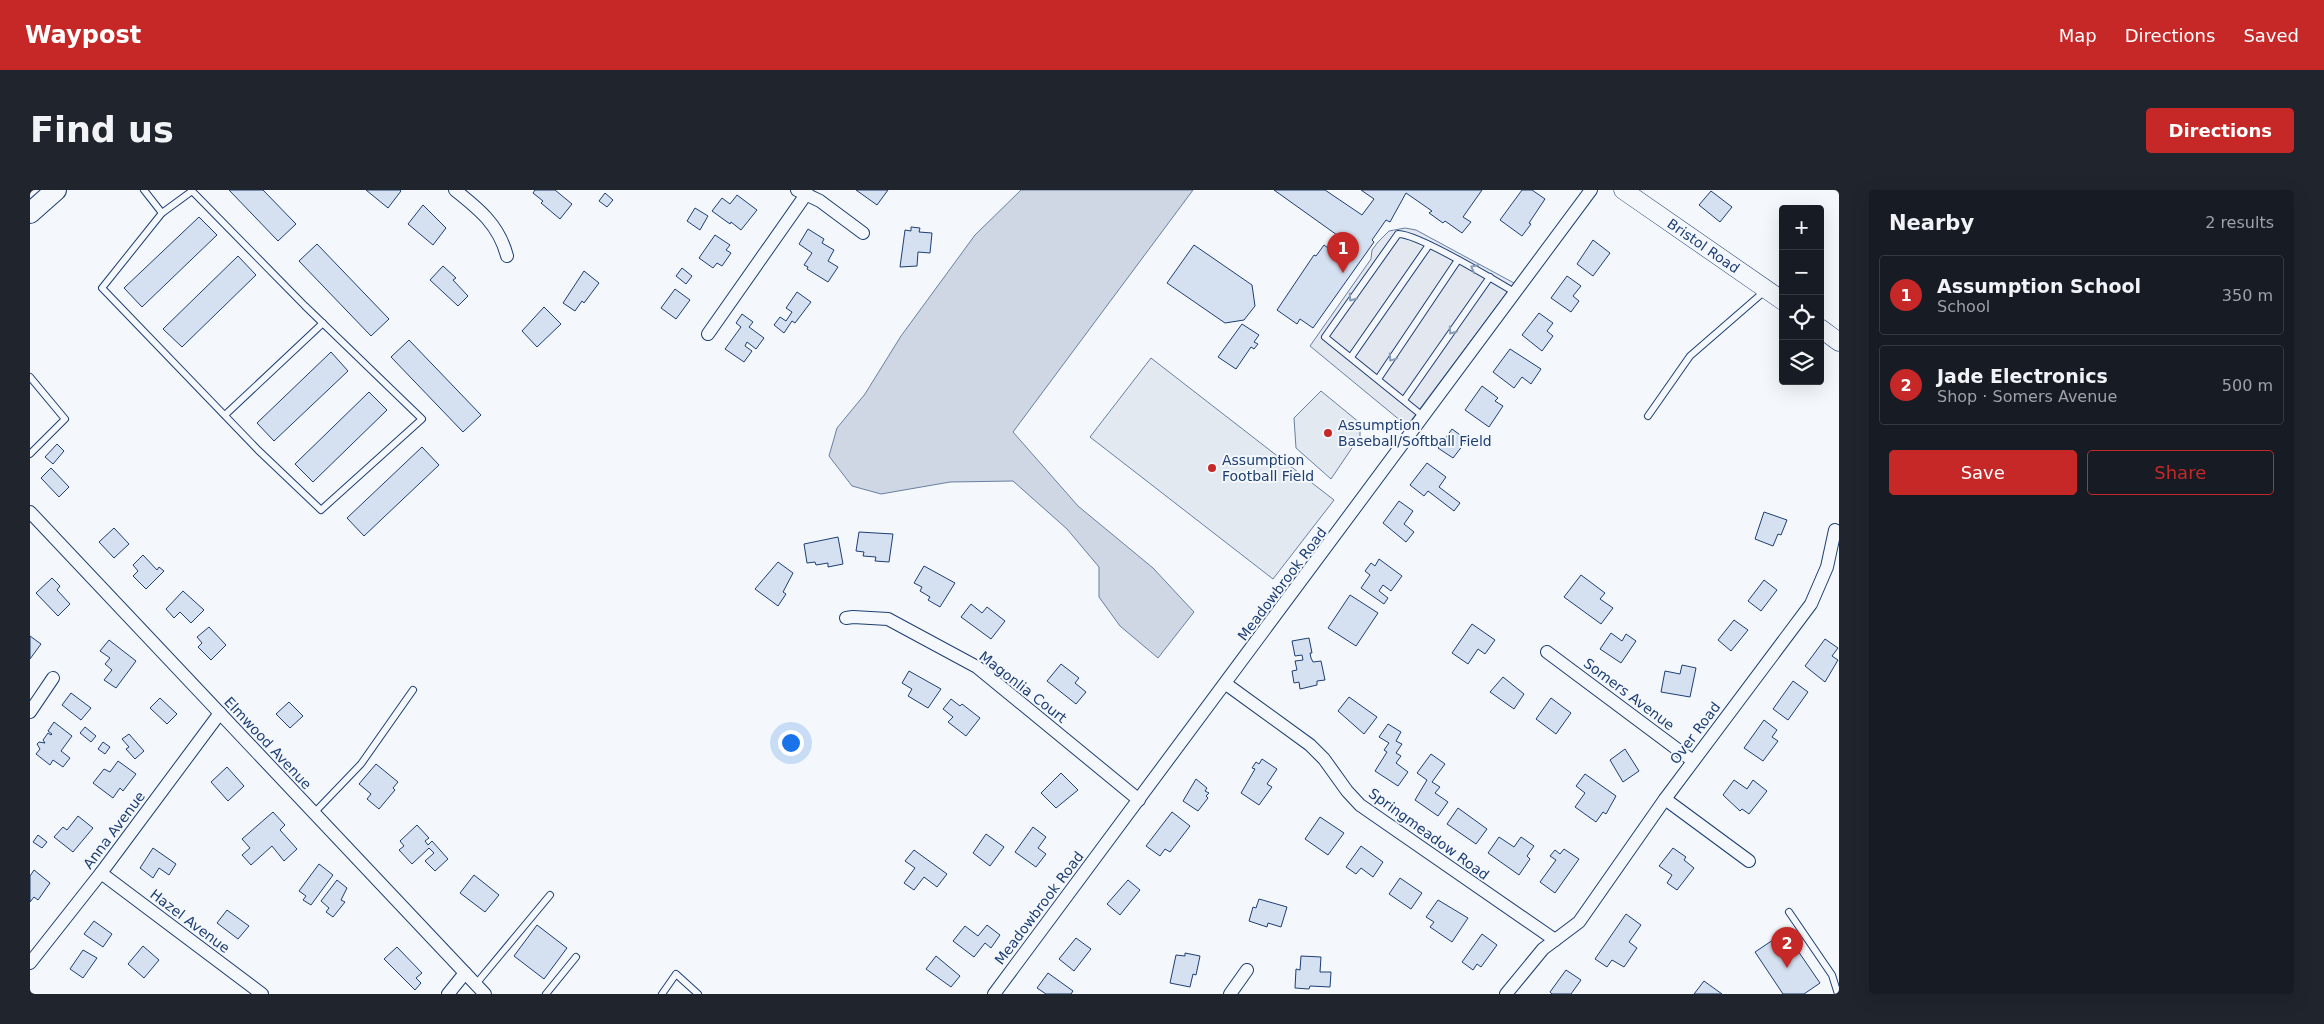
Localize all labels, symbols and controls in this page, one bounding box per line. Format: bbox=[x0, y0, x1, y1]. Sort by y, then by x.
text: Waypost bbox=[25, 21, 141, 49]
text: Map bbox=[2059, 25, 2097, 46]
text: Directions bbox=[2125, 25, 2215, 46]
text: Saved bbox=[2243, 25, 2299, 46]
button: Directions bbox=[2146, 108, 2294, 153]
text: Find us bbox=[30, 110, 174, 150]
map controls bbox=[1779, 205, 1824, 385]
button: + bbox=[1779, 205, 1824, 250]
text: Nearby bbox=[1889, 211, 1974, 235]
text: 2 results bbox=[2205, 213, 2274, 232]
street label: Bristol Road bbox=[1664, 215, 1743, 276]
pin: 1 bbox=[1327, 232, 1359, 273]
button: − bbox=[1779, 250, 1824, 295]
one-way arrow bbox=[1470, 264, 1479, 274]
text: Assumption School bbox=[1937, 275, 2141, 297]
text: 1 bbox=[1900, 286, 1912, 305]
text: 350 m bbox=[2222, 286, 2273, 305]
one-way arrow bbox=[1349, 293, 1359, 302]
button: locate bbox=[1779, 295, 1824, 340]
text: School bbox=[1937, 297, 1990, 316]
one-way arrow bbox=[1449, 325, 1458, 335]
button: layers bbox=[1779, 340, 1824, 385]
one-way arrow bbox=[1388, 353, 1398, 362]
text: Jade Electronics bbox=[1937, 365, 2108, 387]
text: 2 bbox=[1900, 376, 1912, 395]
text: 500 m bbox=[2222, 376, 2273, 395]
text: Shop · Somers Avenue bbox=[1937, 387, 2117, 406]
place label: Assumption Baseball/Softball Field bbox=[1338, 417, 1492, 449]
marker: Assumption Baseball/Softball Field bbox=[1322, 427, 1334, 439]
button: Save bbox=[1889, 450, 2077, 495]
button: Share bbox=[2087, 450, 2274, 495]
place label: Assumption Football Field bbox=[1222, 452, 1314, 484]
marker: Assumption Football Field bbox=[1206, 462, 1218, 474]
street label: Meadowbrook Road bbox=[1234, 524, 1330, 644]
street label: Magonlia Court bbox=[976, 648, 1070, 726]
street label: Somers Avenue bbox=[1581, 655, 1677, 733]
street label: Elmwood Avenue bbox=[221, 694, 315, 792]
street label: Over Road bbox=[1667, 699, 1723, 767]
your location bbox=[778, 730, 804, 756]
street label: Springmeadow Road bbox=[1366, 785, 1492, 883]
street label: Anna Avenue bbox=[80, 788, 148, 872]
street label: Meadowbrook Road bbox=[991, 848, 1087, 968]
street label: Hazel Avenue bbox=[147, 886, 233, 956]
pin: 2 bbox=[1771, 927, 1803, 968]

